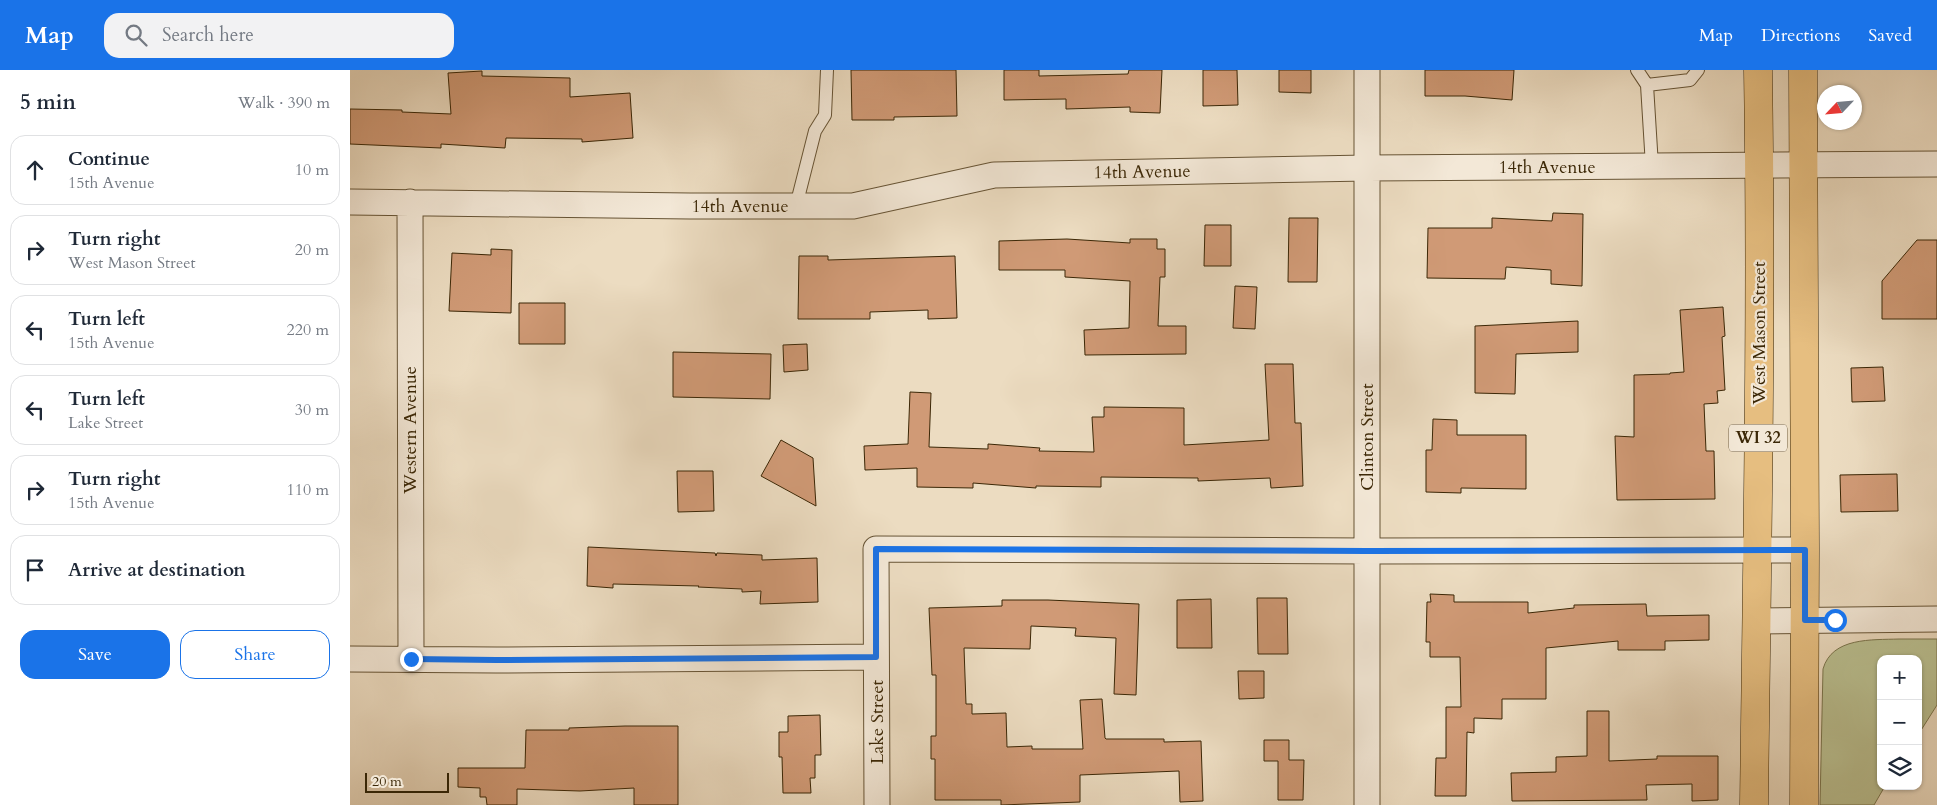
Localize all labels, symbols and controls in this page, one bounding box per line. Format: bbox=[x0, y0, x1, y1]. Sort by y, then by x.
search box bbox=[104, 13, 454, 58]
text: Map bbox=[25, 19, 74, 52]
icon: search bbox=[122, 21, 150, 49]
text: Search here bbox=[162, 22, 254, 48]
text: Map bbox=[1699, 23, 1733, 48]
text: Directions bbox=[1761, 23, 1840, 48]
text: Saved bbox=[1868, 23, 1912, 48]
north arrow bbox=[1817, 85, 1862, 130]
text: 5 min bbox=[20, 88, 76, 117]
text: Walk · 390 m bbox=[238, 92, 330, 114]
text: Continue bbox=[68, 146, 150, 172]
street label: 14th Avenue bbox=[1498, 155, 1596, 180]
icon: ahead bbox=[21, 156, 49, 184]
text: 10 m bbox=[295, 159, 329, 181]
street label: 14th Avenue bbox=[1093, 159, 1191, 185]
text: 15th Avenue bbox=[68, 172, 154, 194]
street label: 14th Avenue bbox=[691, 194, 789, 219]
text: Turn right bbox=[68, 226, 160, 252]
icon: right bbox=[21, 236, 49, 264]
text: 20 m bbox=[295, 239, 329, 261]
text: West Mason Street bbox=[68, 252, 196, 274]
street label: West Mason Street bbox=[1747, 261, 1772, 406]
text: Turn left bbox=[68, 306, 145, 332]
icon: left bbox=[21, 316, 49, 344]
text: 220 m bbox=[287, 319, 329, 341]
text: 15th Avenue bbox=[68, 332, 154, 354]
street label: Western Avenue bbox=[398, 366, 423, 495]
street label: Clinton Street bbox=[1355, 383, 1380, 491]
text: Turn left bbox=[68, 386, 145, 412]
icon: left bbox=[21, 396, 49, 424]
text: 30 m bbox=[295, 399, 329, 421]
text: Lake Street bbox=[68, 412, 143, 434]
road number: WI 32 bbox=[1729, 424, 1787, 452]
text: Turn right bbox=[68, 466, 160, 492]
icon: right bbox=[21, 476, 49, 504]
text: 110 m bbox=[287, 479, 329, 501]
text: 15th Avenue bbox=[68, 492, 154, 514]
icon: arrive bbox=[21, 556, 49, 584]
text: Arrive at destination bbox=[68, 557, 245, 583]
route start bbox=[1824, 609, 1847, 632]
button: Save bbox=[20, 630, 170, 679]
button: Share bbox=[180, 630, 330, 679]
route end bbox=[400, 648, 423, 671]
map controls bbox=[1877, 655, 1922, 790]
button: + bbox=[1877, 655, 1922, 700]
street label: Lake Street bbox=[865, 679, 890, 764]
button: − bbox=[1877, 700, 1922, 745]
button: layers bbox=[1877, 745, 1922, 790]
scale bar bbox=[365, 770, 449, 793]
text: 20 m bbox=[372, 772, 402, 791]

